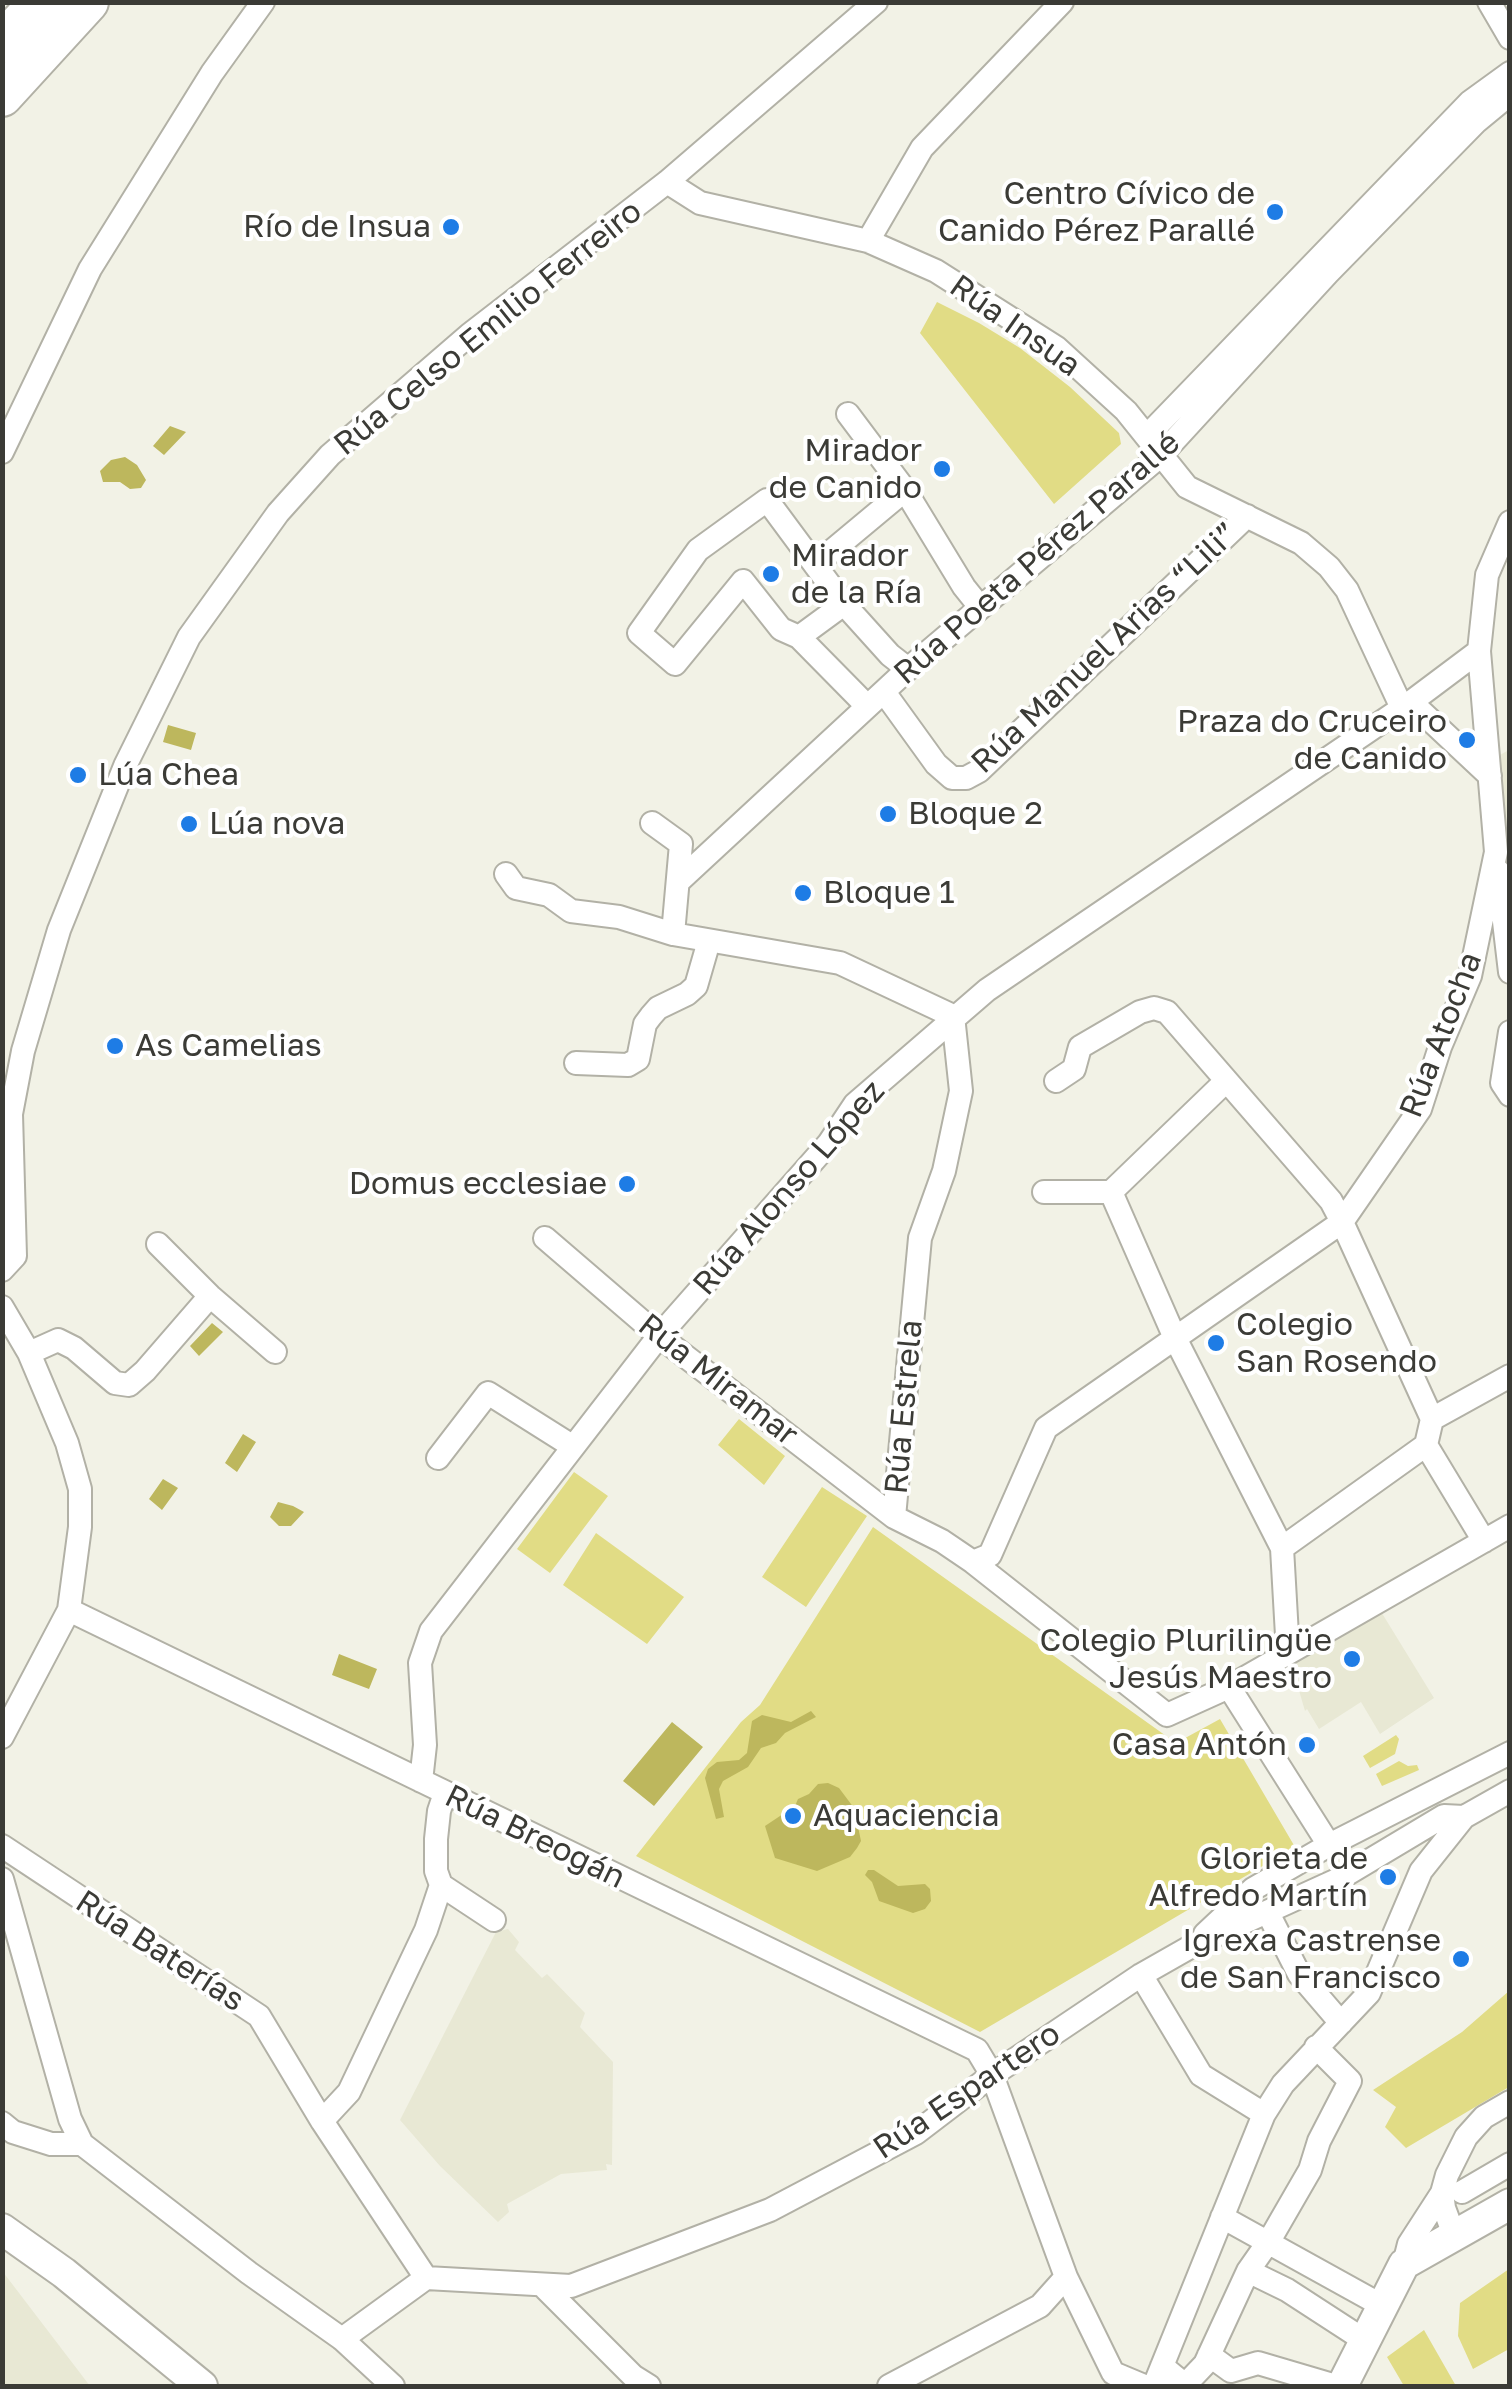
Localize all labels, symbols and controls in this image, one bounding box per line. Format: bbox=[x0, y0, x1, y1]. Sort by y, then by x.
place label: Centro Cívico de Canido Pérez Parallé bbox=[938, 175, 1255, 250]
street label: Rúa Celso Emilio Ferreiro bbox=[327, 192, 649, 464]
marker: Centro Cívico de Canido Pérez Parallé bbox=[1264, 201, 1286, 223]
place label: Río de Insua bbox=[243, 208, 431, 246]
marker: Río de Insua bbox=[440, 216, 462, 238]
street label: Rúa Insua bbox=[942, 267, 1088, 385]
street label: Rúa Poeta Pérez Parallé bbox=[886, 424, 1188, 692]
place label: Mirador de Canido bbox=[769, 432, 922, 507]
marker: Mirador de Canido bbox=[931, 458, 953, 480]
street label: Rúa Manuel Arias “Lili” bbox=[964, 514, 1246, 782]
place label: Mirador de la Ría bbox=[791, 537, 922, 612]
marker: Mirador de la Ría bbox=[760, 563, 782, 585]
place label: Praza do Cruceiro de Canido bbox=[1177, 703, 1447, 778]
marker: Praza do Cruceiro de Canido bbox=[1456, 729, 1478, 751]
place label: Lúa Chea bbox=[98, 756, 239, 794]
marker: Lúa Chea bbox=[67, 764, 89, 786]
place label: Bloque 2 bbox=[908, 795, 1043, 833]
marker: Bloque 2 bbox=[877, 803, 899, 825]
place label: Lúa nova bbox=[209, 805, 345, 843]
marker: Lúa nova bbox=[178, 813, 200, 835]
place label: Bloque 1 bbox=[823, 874, 955, 912]
marker: Bloque 1 bbox=[792, 882, 814, 904]
street label: Rúa Atocha bbox=[1392, 947, 1490, 1123]
place label: As Camelias bbox=[135, 1027, 322, 1065]
marker: As Camelias bbox=[104, 1035, 126, 1057]
street label: Rúa Alonso López bbox=[685, 1073, 893, 1303]
place label: Domus ecclesiae bbox=[349, 1165, 607, 1203]
marker: Domus ecclesiae bbox=[616, 1173, 638, 1195]
street label: Rúa Miramar bbox=[631, 1306, 805, 1454]
place label: Colegio San Rosendo bbox=[1236, 1306, 1437, 1381]
street label: Rúa Estrela bbox=[877, 1318, 931, 1496]
marker: Colegio San Rosendo bbox=[1205, 1332, 1227, 1354]
place label: Colegio Plurilingüe Jesús Maestro bbox=[1039, 1622, 1332, 1697]
marker: Colegio Plurilingüe Jesús Maestro bbox=[1341, 1648, 1363, 1670]
place label: Casa Antón bbox=[1112, 1726, 1287, 1764]
marker: Casa Antón bbox=[1296, 1734, 1318, 1756]
street label: Rúa Breogán bbox=[439, 1777, 631, 1897]
place label: Aquaciencia bbox=[813, 1797, 1000, 1835]
marker: Aquaciencia bbox=[782, 1805, 804, 1827]
place label: Glorieta de Alfredo Martín bbox=[1149, 1840, 1368, 1915]
marker: Glorieta de Alfredo Martín bbox=[1377, 1866, 1399, 1888]
street label: Rúa Baterías bbox=[69, 1882, 251, 2020]
place label: Igrexa Castrense de San Francisco bbox=[1180, 1922, 1441, 1997]
marker: Igrexa Castrense de San Francisco bbox=[1450, 1948, 1472, 1970]
street label: Rúa Espartero bbox=[866, 2015, 1068, 2167]

